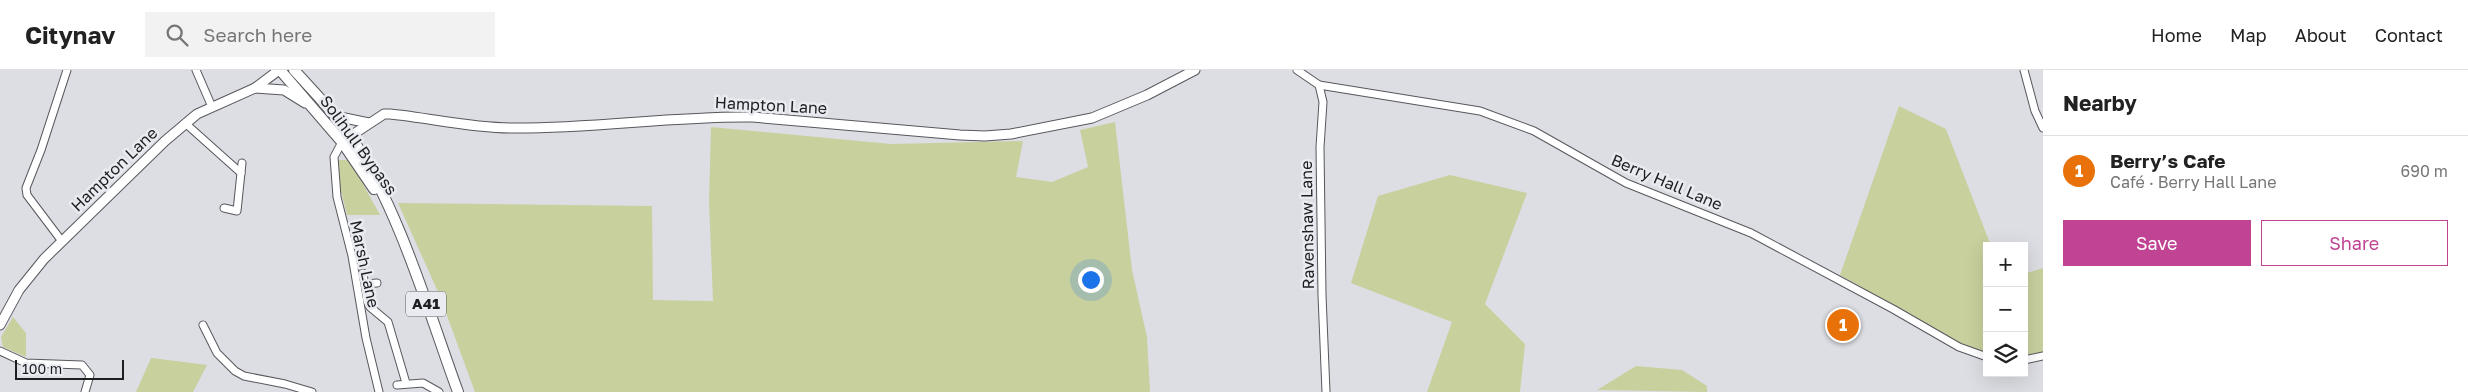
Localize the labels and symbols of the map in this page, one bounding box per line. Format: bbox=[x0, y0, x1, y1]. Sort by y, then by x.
street label: Solihull Bypass bbox=[316, 91, 402, 199]
street label: Hampton Lane bbox=[714, 92, 828, 118]
street label: Hampton Lane bbox=[67, 123, 161, 215]
street label: Berry Hall Lane bbox=[1608, 150, 1726, 214]
street label: Ravenshaw Lane bbox=[1296, 160, 1318, 290]
street label: Marsh Lane bbox=[346, 218, 384, 310]
your location bbox=[1078, 267, 1104, 293]
road number: A41 bbox=[406, 292, 446, 316]
pin: 1 bbox=[1827, 306, 1859, 344]
scale bar bbox=[15, 357, 124, 380]

